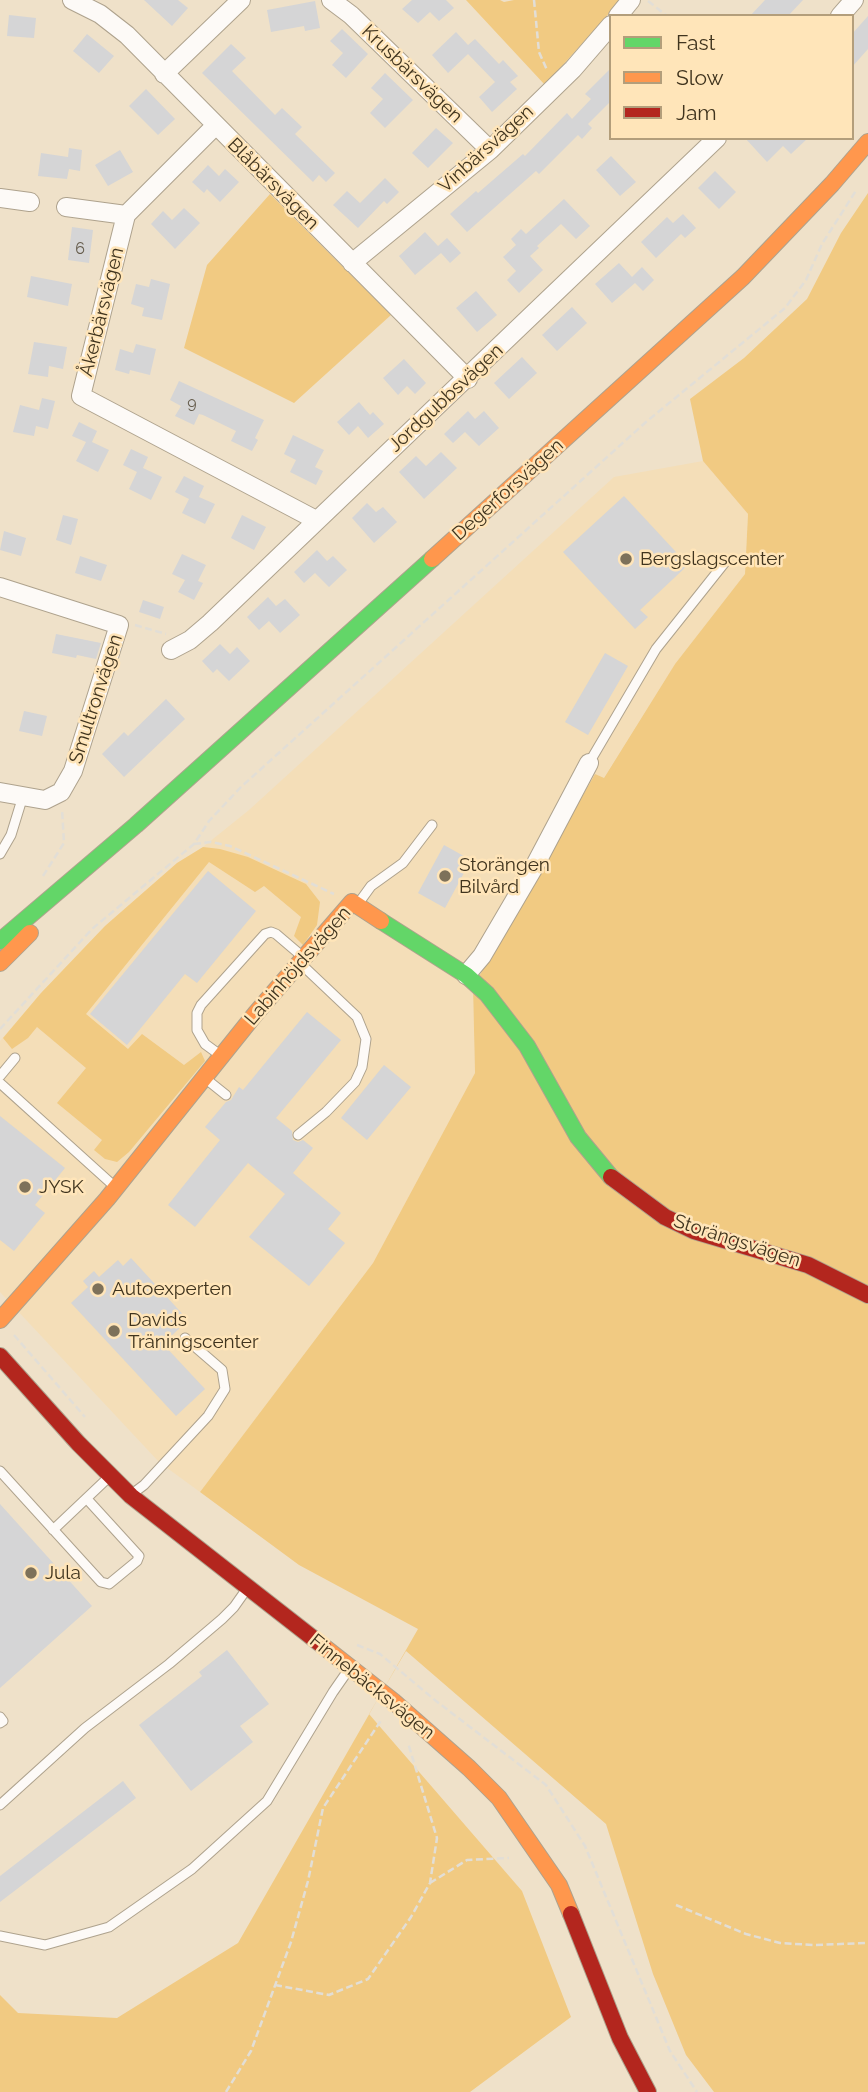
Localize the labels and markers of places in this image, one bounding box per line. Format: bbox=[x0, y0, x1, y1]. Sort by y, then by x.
place label: Bergslagscenter bbox=[640, 548, 784, 570]
marker: Bergslagscenter bbox=[618, 551, 634, 567]
place label: Storängen Bilvård bbox=[459, 854, 550, 898]
marker: Storängen Bilvård bbox=[437, 868, 453, 884]
place label: JYSK bbox=[39, 1176, 84, 1198]
marker: JYSK bbox=[17, 1179, 33, 1195]
place label: Autoexperten bbox=[112, 1278, 232, 1300]
marker: Autoexperten bbox=[90, 1281, 106, 1297]
place label: Davids Träningscenter bbox=[128, 1309, 259, 1353]
marker: Davids Träningscenter bbox=[106, 1323, 122, 1339]
place label: Jula bbox=[45, 1562, 81, 1584]
marker: Jula bbox=[23, 1565, 39, 1581]

